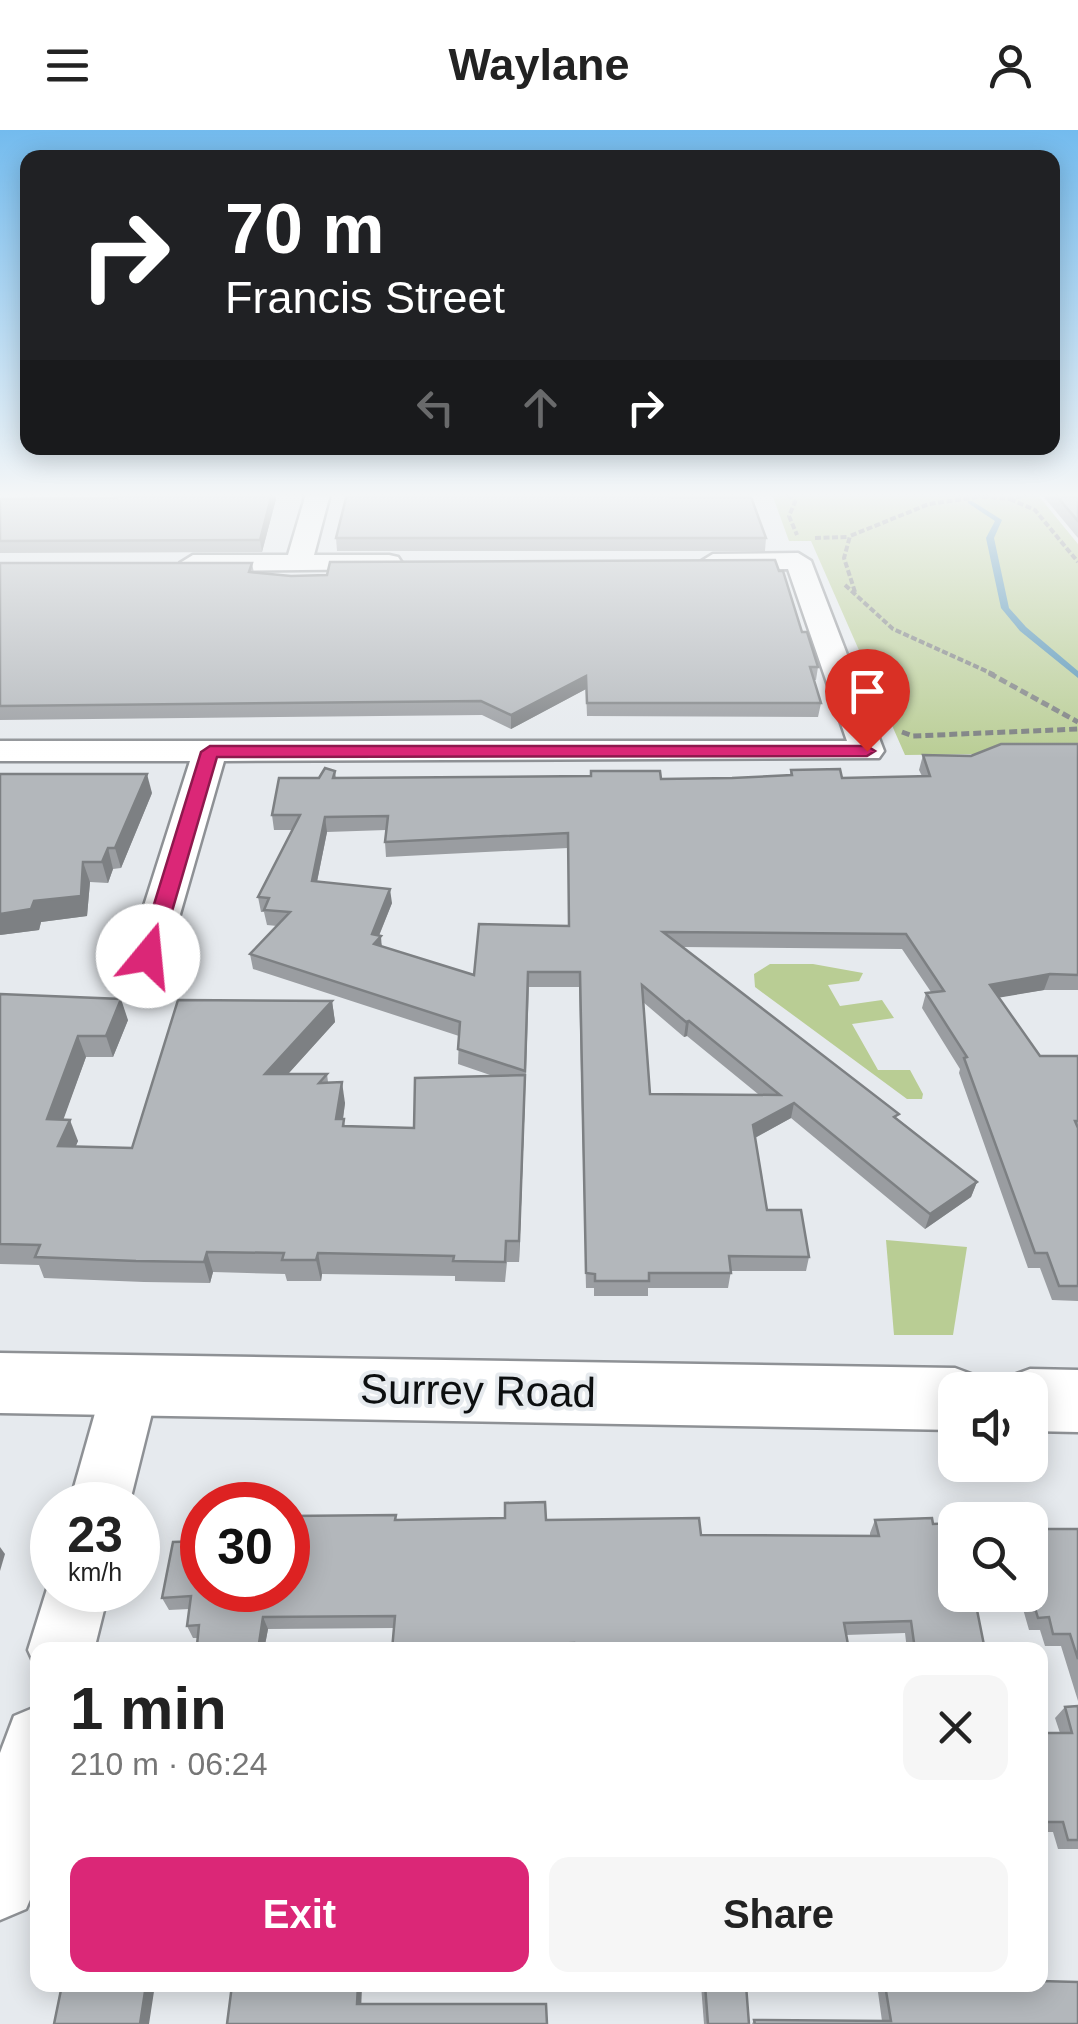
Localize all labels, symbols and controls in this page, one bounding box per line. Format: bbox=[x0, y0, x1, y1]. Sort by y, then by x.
icon: menu bbox=[40, 38, 95, 93]
icon: person bbox=[983, 38, 1038, 93]
text: Waylane bbox=[449, 39, 629, 90]
icon: right bbox=[60, 190, 190, 320]
text: 70 m bbox=[225, 190, 385, 268]
text: Francis Street bbox=[225, 272, 505, 323]
icon: left bbox=[408, 380, 463, 435]
icon: ahead bbox=[513, 380, 568, 435]
icon: right bbox=[618, 380, 673, 435]
pin bbox=[825, 649, 910, 752]
icon: arrive bbox=[840, 664, 895, 719]
position arrow bbox=[96, 904, 200, 1008]
street label: Surrey Road bbox=[360, 1365, 596, 1416]
map controls bbox=[938, 1372, 1048, 1612]
button: sound bbox=[938, 1372, 1048, 1482]
speed limit sign: 30 bbox=[180, 1482, 310, 1612]
button: search bbox=[938, 1502, 1048, 1612]
text: 23 bbox=[67, 1507, 123, 1563]
text: km/h bbox=[68, 1558, 122, 1586]
text: 1 min bbox=[70, 1675, 227, 1742]
button: close bbox=[903, 1675, 1008, 1780]
text: 210 m · 06:24 bbox=[70, 1746, 267, 1782]
button: Exit bbox=[70, 1857, 529, 1972]
button: Share bbox=[549, 1857, 1008, 1972]

